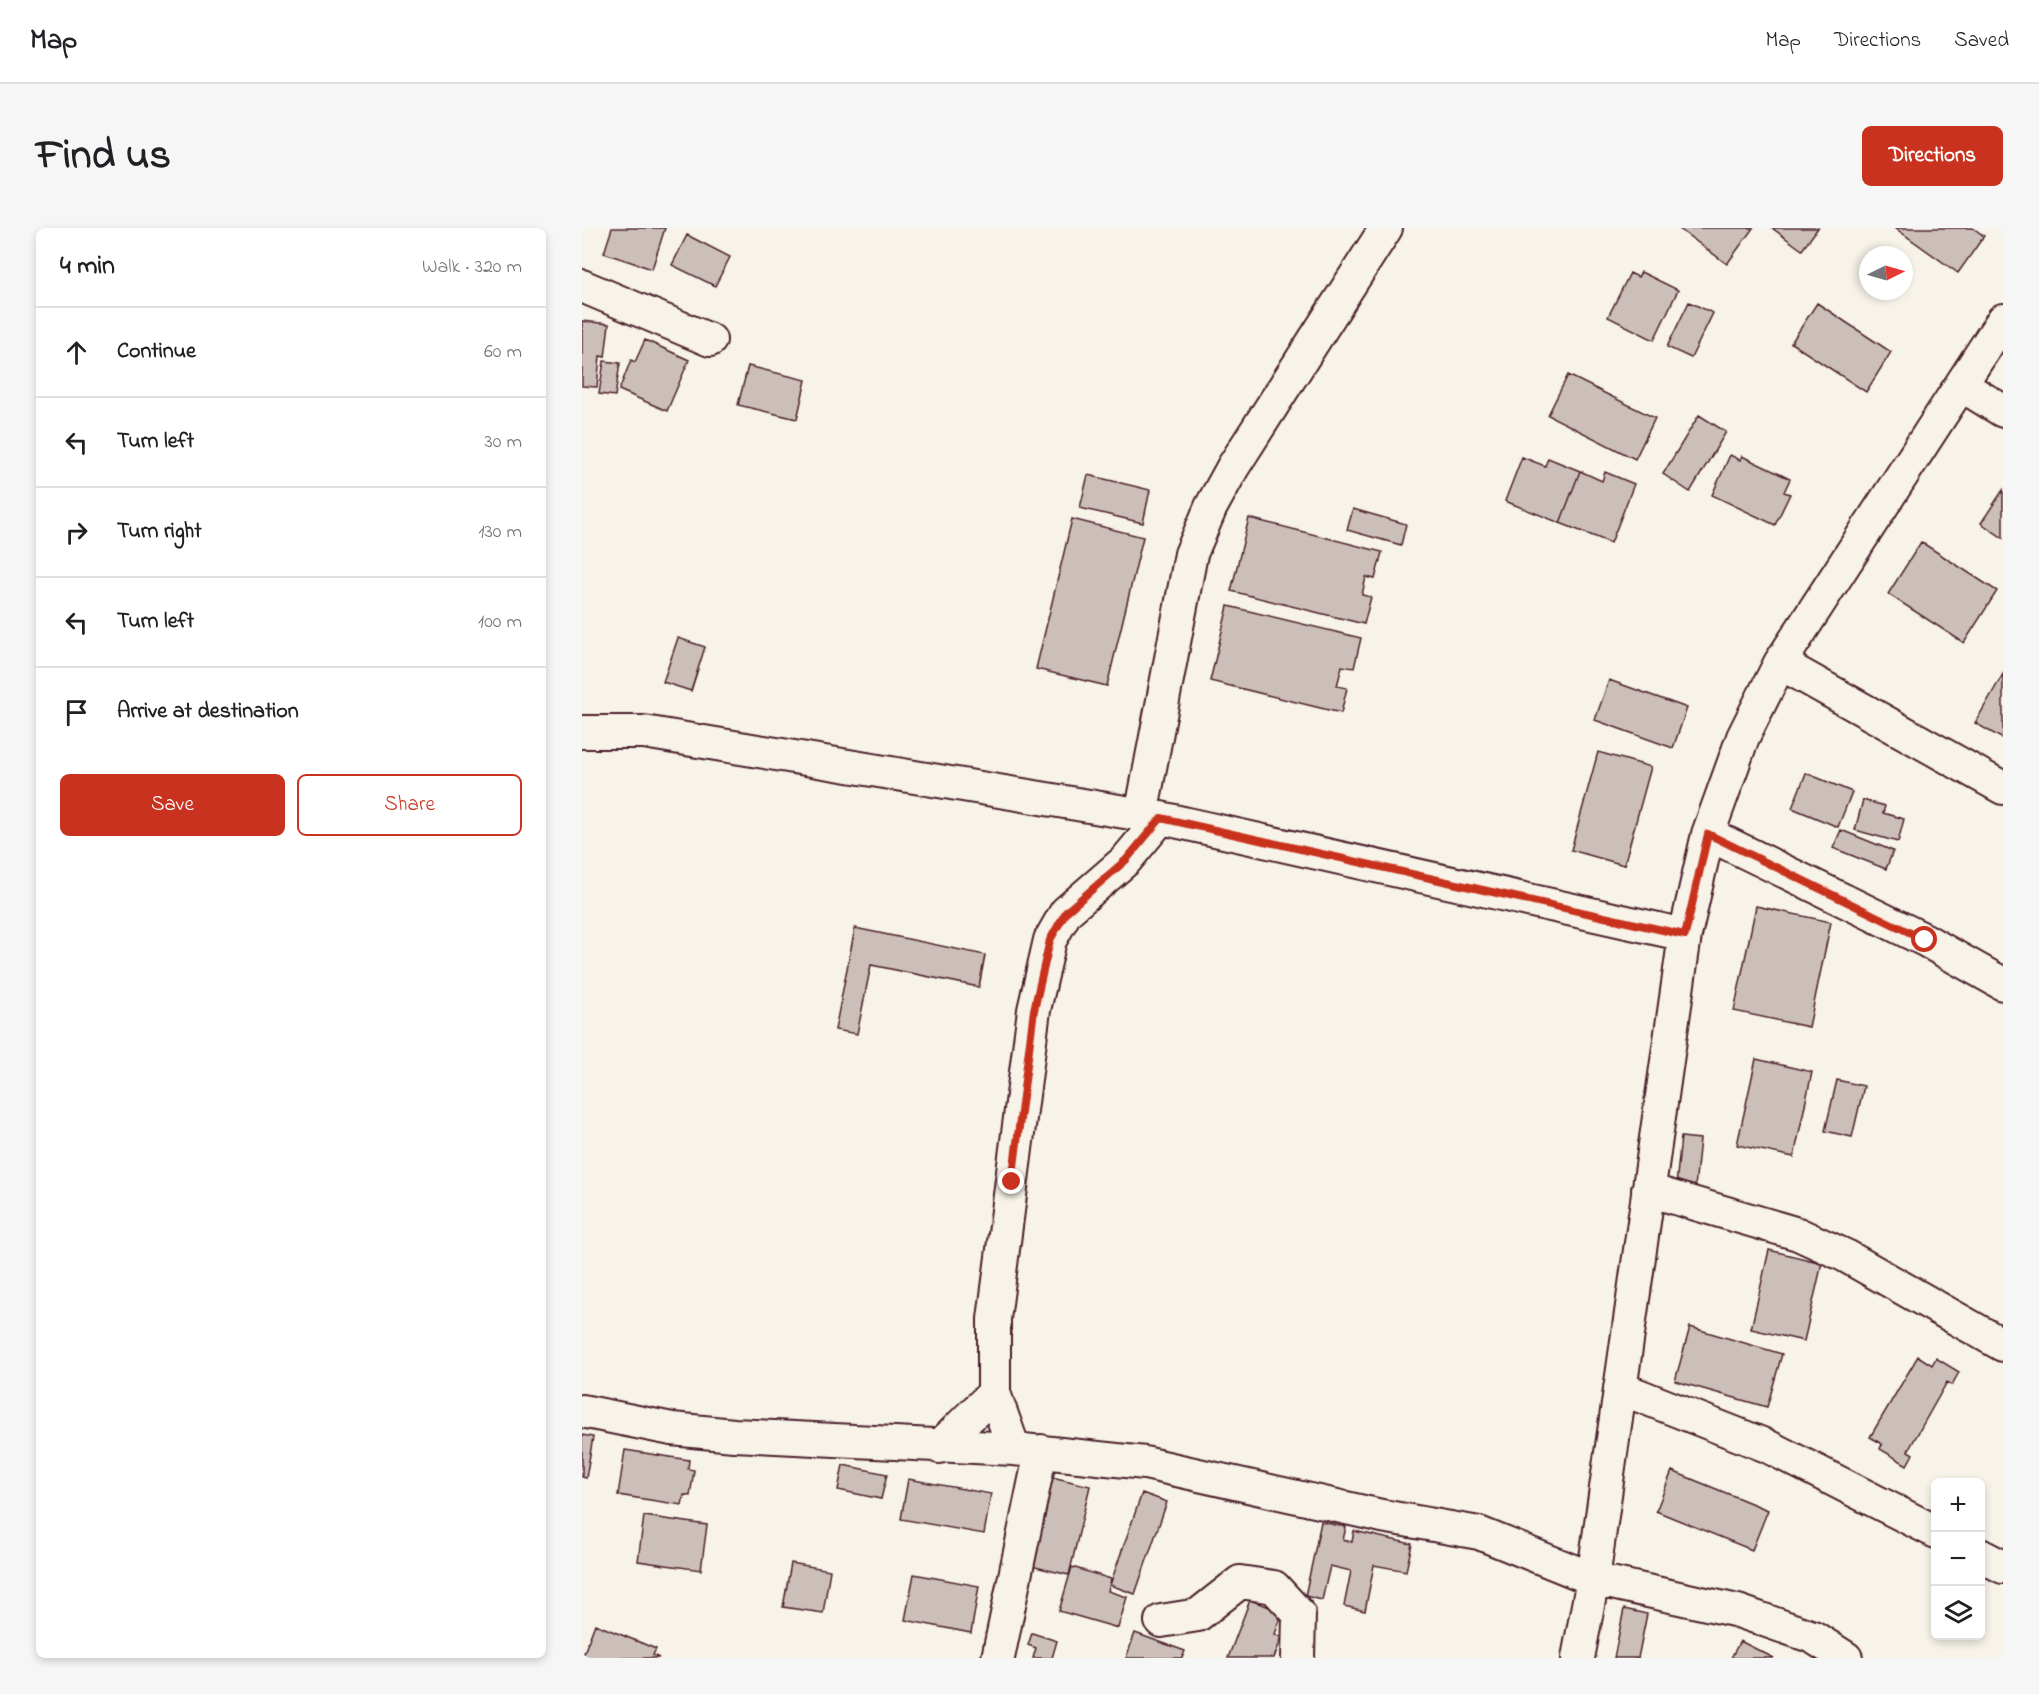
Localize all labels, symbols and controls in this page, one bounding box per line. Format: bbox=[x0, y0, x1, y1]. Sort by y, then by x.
text: Map bbox=[30, 21, 77, 62]
text: Map bbox=[1765, 26, 1801, 56]
text: Directions bbox=[1834, 26, 1921, 56]
text: Saved bbox=[1954, 26, 2009, 56]
text: Find us bbox=[36, 126, 171, 187]
button: Directions bbox=[1862, 126, 2003, 186]
north arrow bbox=[1859, 246, 1913, 300]
text: 4 min bbox=[60, 248, 115, 286]
text: Walk · 320 m bbox=[422, 253, 522, 282]
icon: ahead bbox=[60, 336, 93, 369]
text: Continue bbox=[117, 336, 196, 368]
text: 60 m bbox=[484, 338, 522, 367]
icon: left bbox=[60, 426, 93, 459]
text: Turn left bbox=[117, 426, 194, 458]
text: 30 m bbox=[485, 428, 522, 457]
icon: right bbox=[60, 516, 93, 549]
text: Turn right bbox=[117, 516, 202, 548]
text: 130 m bbox=[478, 518, 522, 547]
icon: left bbox=[60, 606, 93, 639]
text: Turn left bbox=[117, 606, 194, 638]
text: 100 m bbox=[478, 608, 522, 637]
icon: arrive bbox=[60, 696, 93, 729]
text: Arrive at destination bbox=[117, 696, 299, 728]
button: Save bbox=[60, 774, 285, 836]
button: Share bbox=[297, 774, 522, 836]
route start bbox=[1911, 926, 1937, 952]
route end bbox=[998, 1168, 1024, 1194]
map controls bbox=[1931, 1478, 1985, 1640]
button: + bbox=[1931, 1478, 1985, 1532]
button: − bbox=[1931, 1532, 1985, 1586]
button: layers bbox=[1931, 1586, 1985, 1640]

